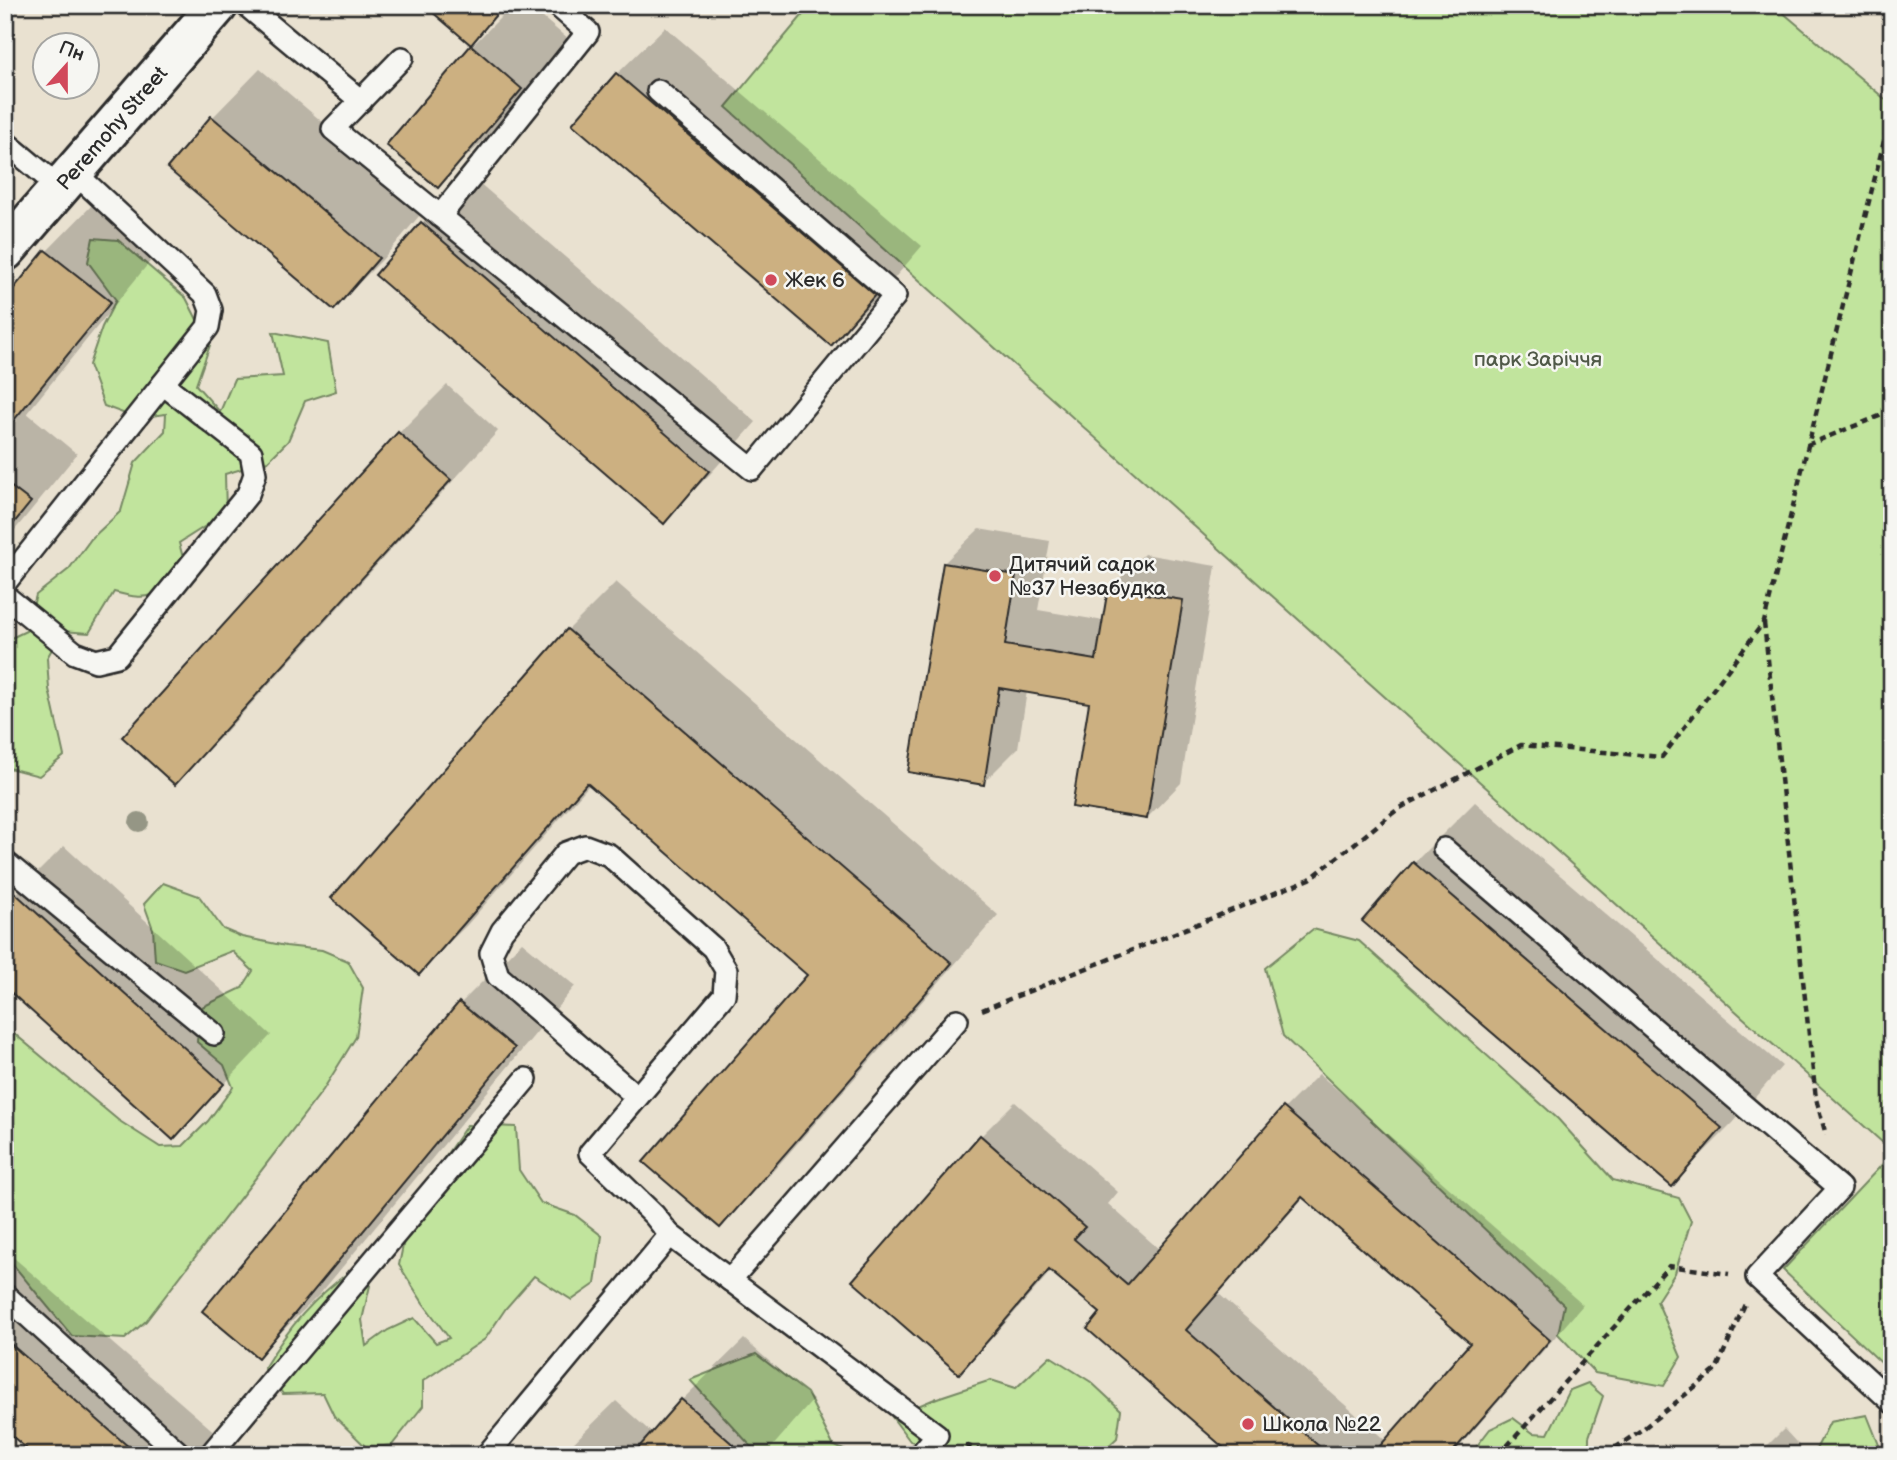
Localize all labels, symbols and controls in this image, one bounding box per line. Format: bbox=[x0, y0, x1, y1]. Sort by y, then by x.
north arrow bbox=[32, 32, 102, 102]
text: Пн bbox=[56, 36, 87, 67]
street label: Peremohy Street bbox=[52, 61, 173, 196]
place label: Жек 6 bbox=[785, 268, 845, 293]
marker: Жек 6 bbox=[763, 272, 779, 288]
park label: парк Заріччя bbox=[1474, 347, 1602, 372]
place label: Дитячий садок №37 Незабудка bbox=[1009, 552, 1167, 601]
marker: Дитячий садок №37 Незабудка bbox=[987, 568, 1003, 584]
place label: Школа №22 bbox=[1262, 1412, 1382, 1437]
marker: Школа №22 bbox=[1240, 1416, 1256, 1432]

